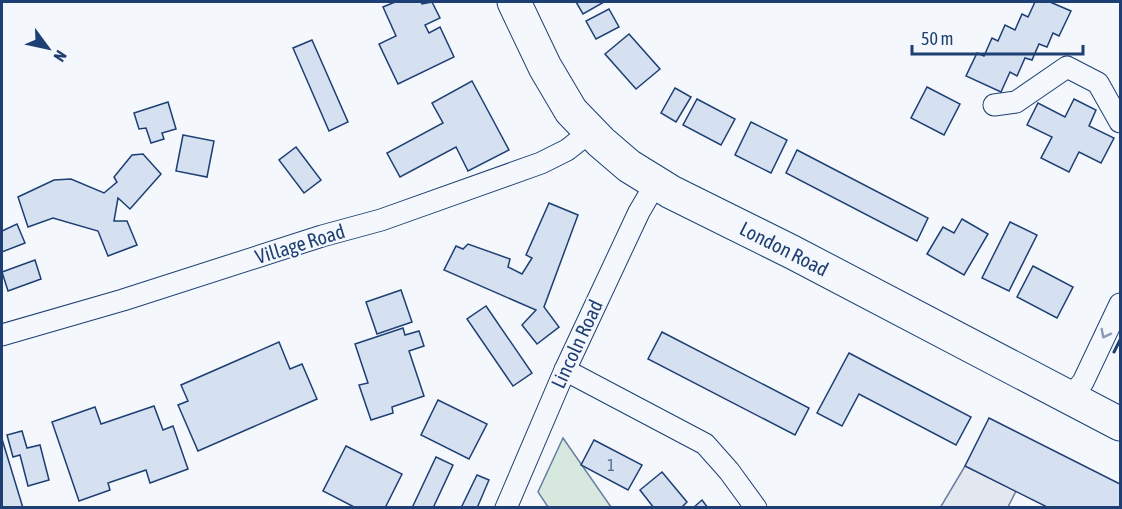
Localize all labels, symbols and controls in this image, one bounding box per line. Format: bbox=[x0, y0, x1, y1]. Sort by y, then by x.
north arrow bbox=[18, 18, 78, 78]
scale bar bbox=[912, 18, 1083, 56]
text: 50 m bbox=[921, 28, 953, 49]
text: N bbox=[50, 47, 71, 65]
street label: London Road bbox=[736, 216, 832, 281]
street label: Village Road bbox=[252, 219, 347, 268]
street label: Lincoln Road bbox=[546, 296, 607, 392]
one-way arrow bbox=[1101, 328, 1113, 339]
house number: 1 bbox=[607, 456, 615, 474]

